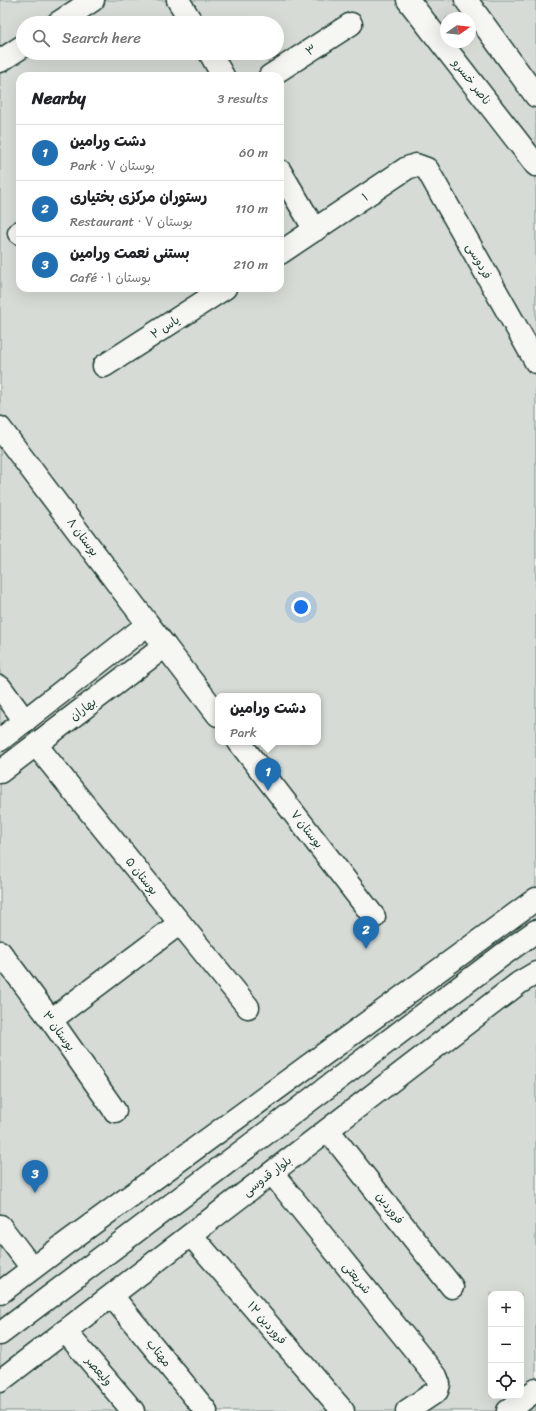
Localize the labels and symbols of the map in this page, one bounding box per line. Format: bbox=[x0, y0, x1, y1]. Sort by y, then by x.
north arrow bbox=[440, 12, 476, 48]
street label: ۳ bbox=[301, 38, 321, 62]
street label: ناصر خسرو bbox=[446, 53, 497, 110]
street label: ۱ bbox=[357, 187, 373, 207]
street label: فردوسی bbox=[460, 239, 498, 283]
street label: یاس ۲ bbox=[146, 309, 184, 345]
street label: بوستان ۸ bbox=[61, 513, 105, 561]
your location bbox=[291, 597, 311, 617]
street label: بهاران bbox=[65, 691, 101, 727]
pin: 1 bbox=[255, 758, 281, 791]
street label: بوستان ۷ bbox=[285, 805, 329, 853]
street label: بوستان ۵ bbox=[120, 852, 164, 900]
pin: 2 bbox=[353, 916, 379, 949]
street label: بوستان ۳ bbox=[37, 1006, 81, 1056]
street label: بلوار قدوسی bbox=[237, 1150, 297, 1202]
pin: 3 bbox=[22, 1160, 48, 1193]
street label: فروردین bbox=[370, 1187, 410, 1229]
street label: شریعتی bbox=[337, 1257, 377, 1299]
street label: ۱۲ فروردین bbox=[242, 1296, 292, 1350]
street label: مهتاب bbox=[141, 1334, 177, 1372]
street label: ولیعصر bbox=[79, 1350, 118, 1391]

